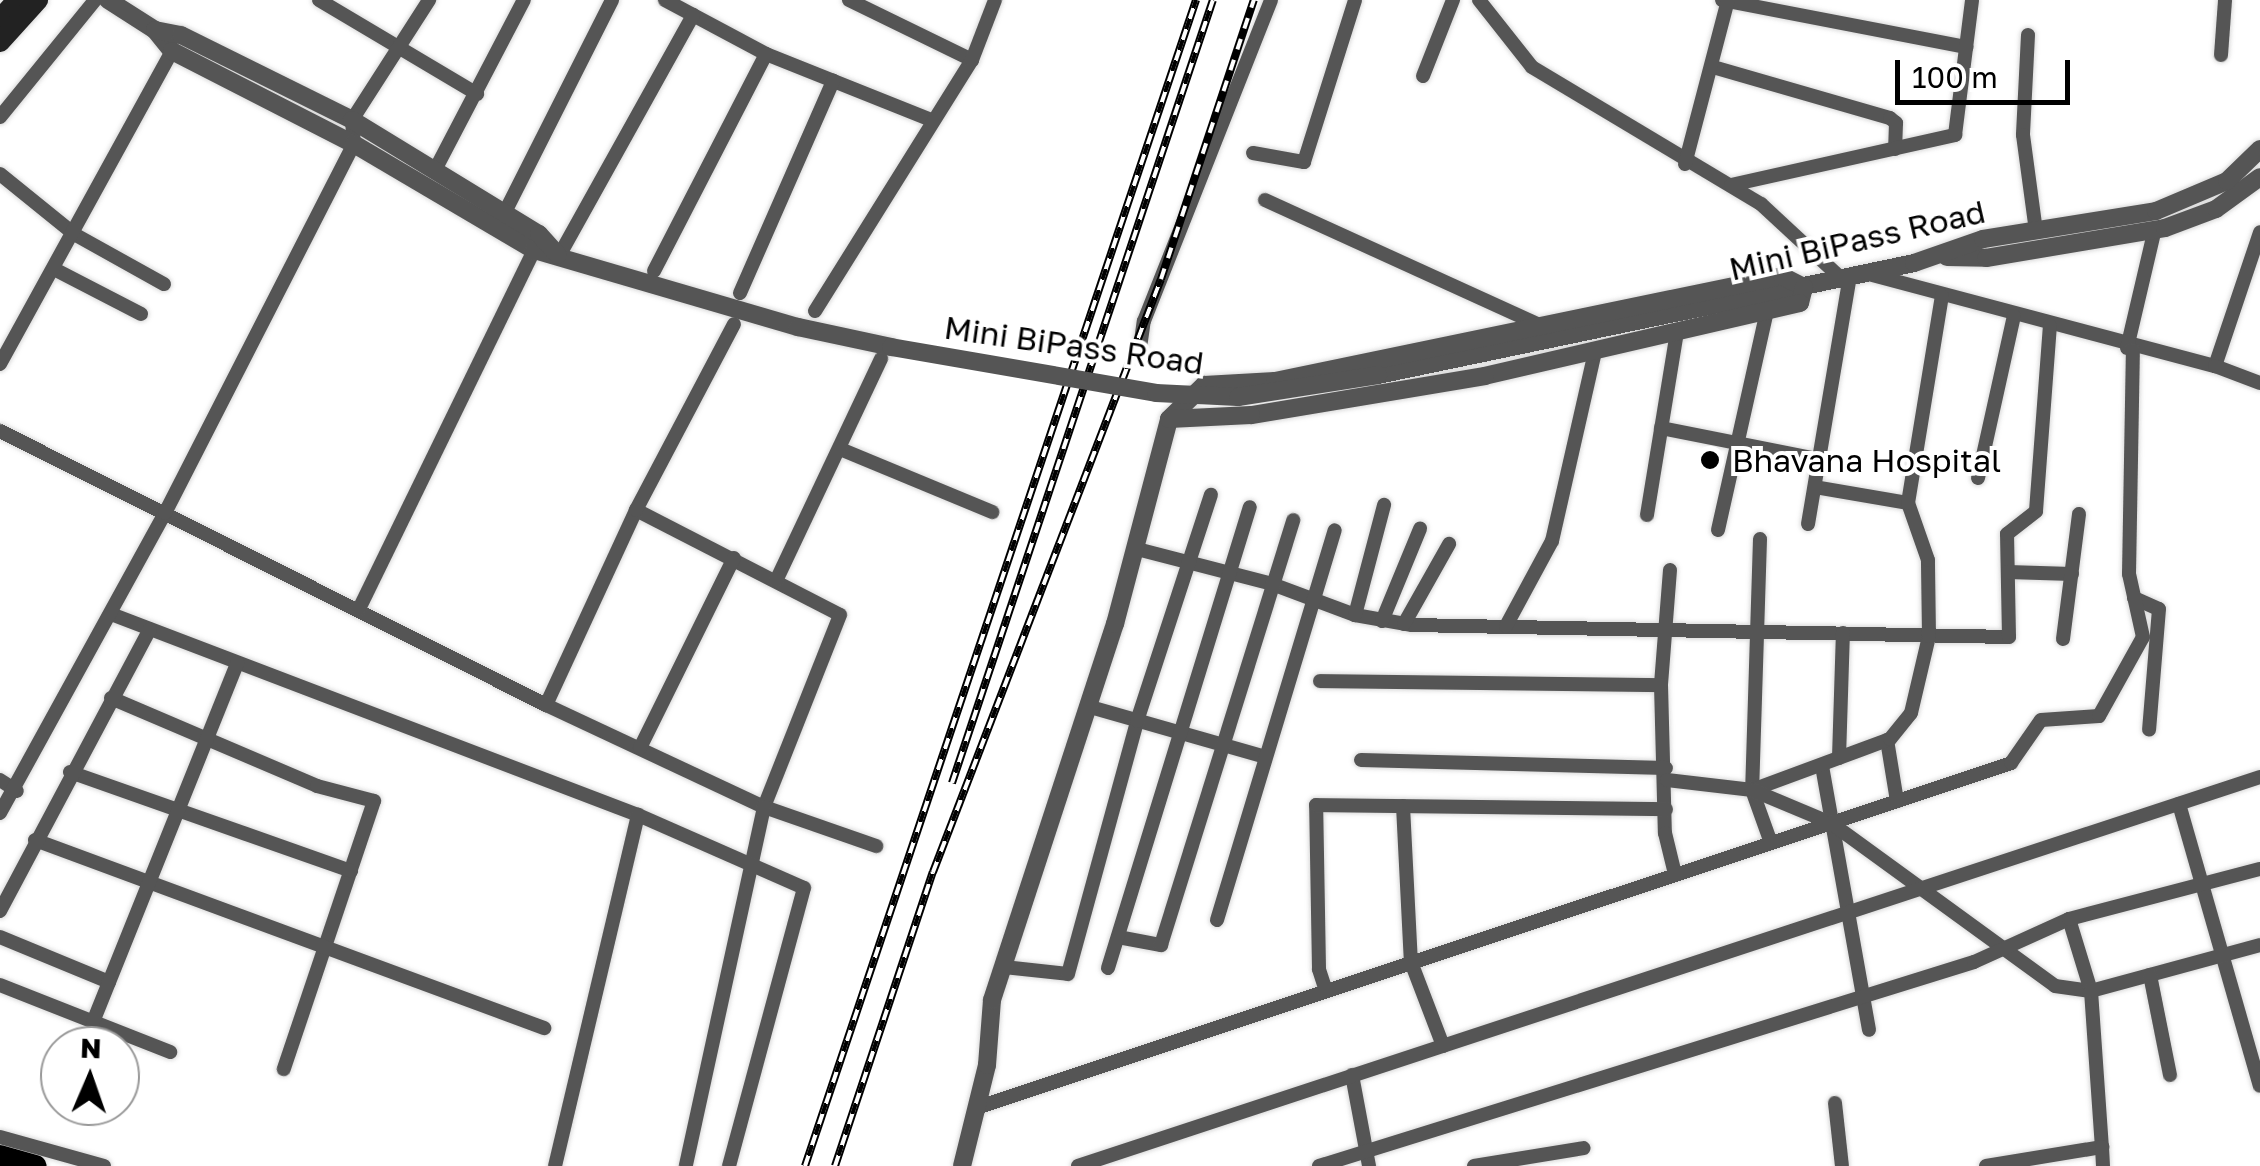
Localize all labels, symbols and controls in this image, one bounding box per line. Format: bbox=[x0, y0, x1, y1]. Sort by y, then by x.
scale bar bbox=[1900, 40, 2075, 102]
text: 100 m bbox=[1912, 59, 1998, 95]
street label: Mini BiPass Road bbox=[1725, 192, 1989, 288]
street label: Mini BiPass Road bbox=[942, 308, 1206, 382]
place label: Bhavana Hospital bbox=[1732, 441, 2001, 479]
marker: Bhavana Hospital bbox=[1697, 447, 1723, 473]
north arrow bbox=[40, 1026, 140, 1126]
text: N bbox=[80, 1031, 102, 1064]

